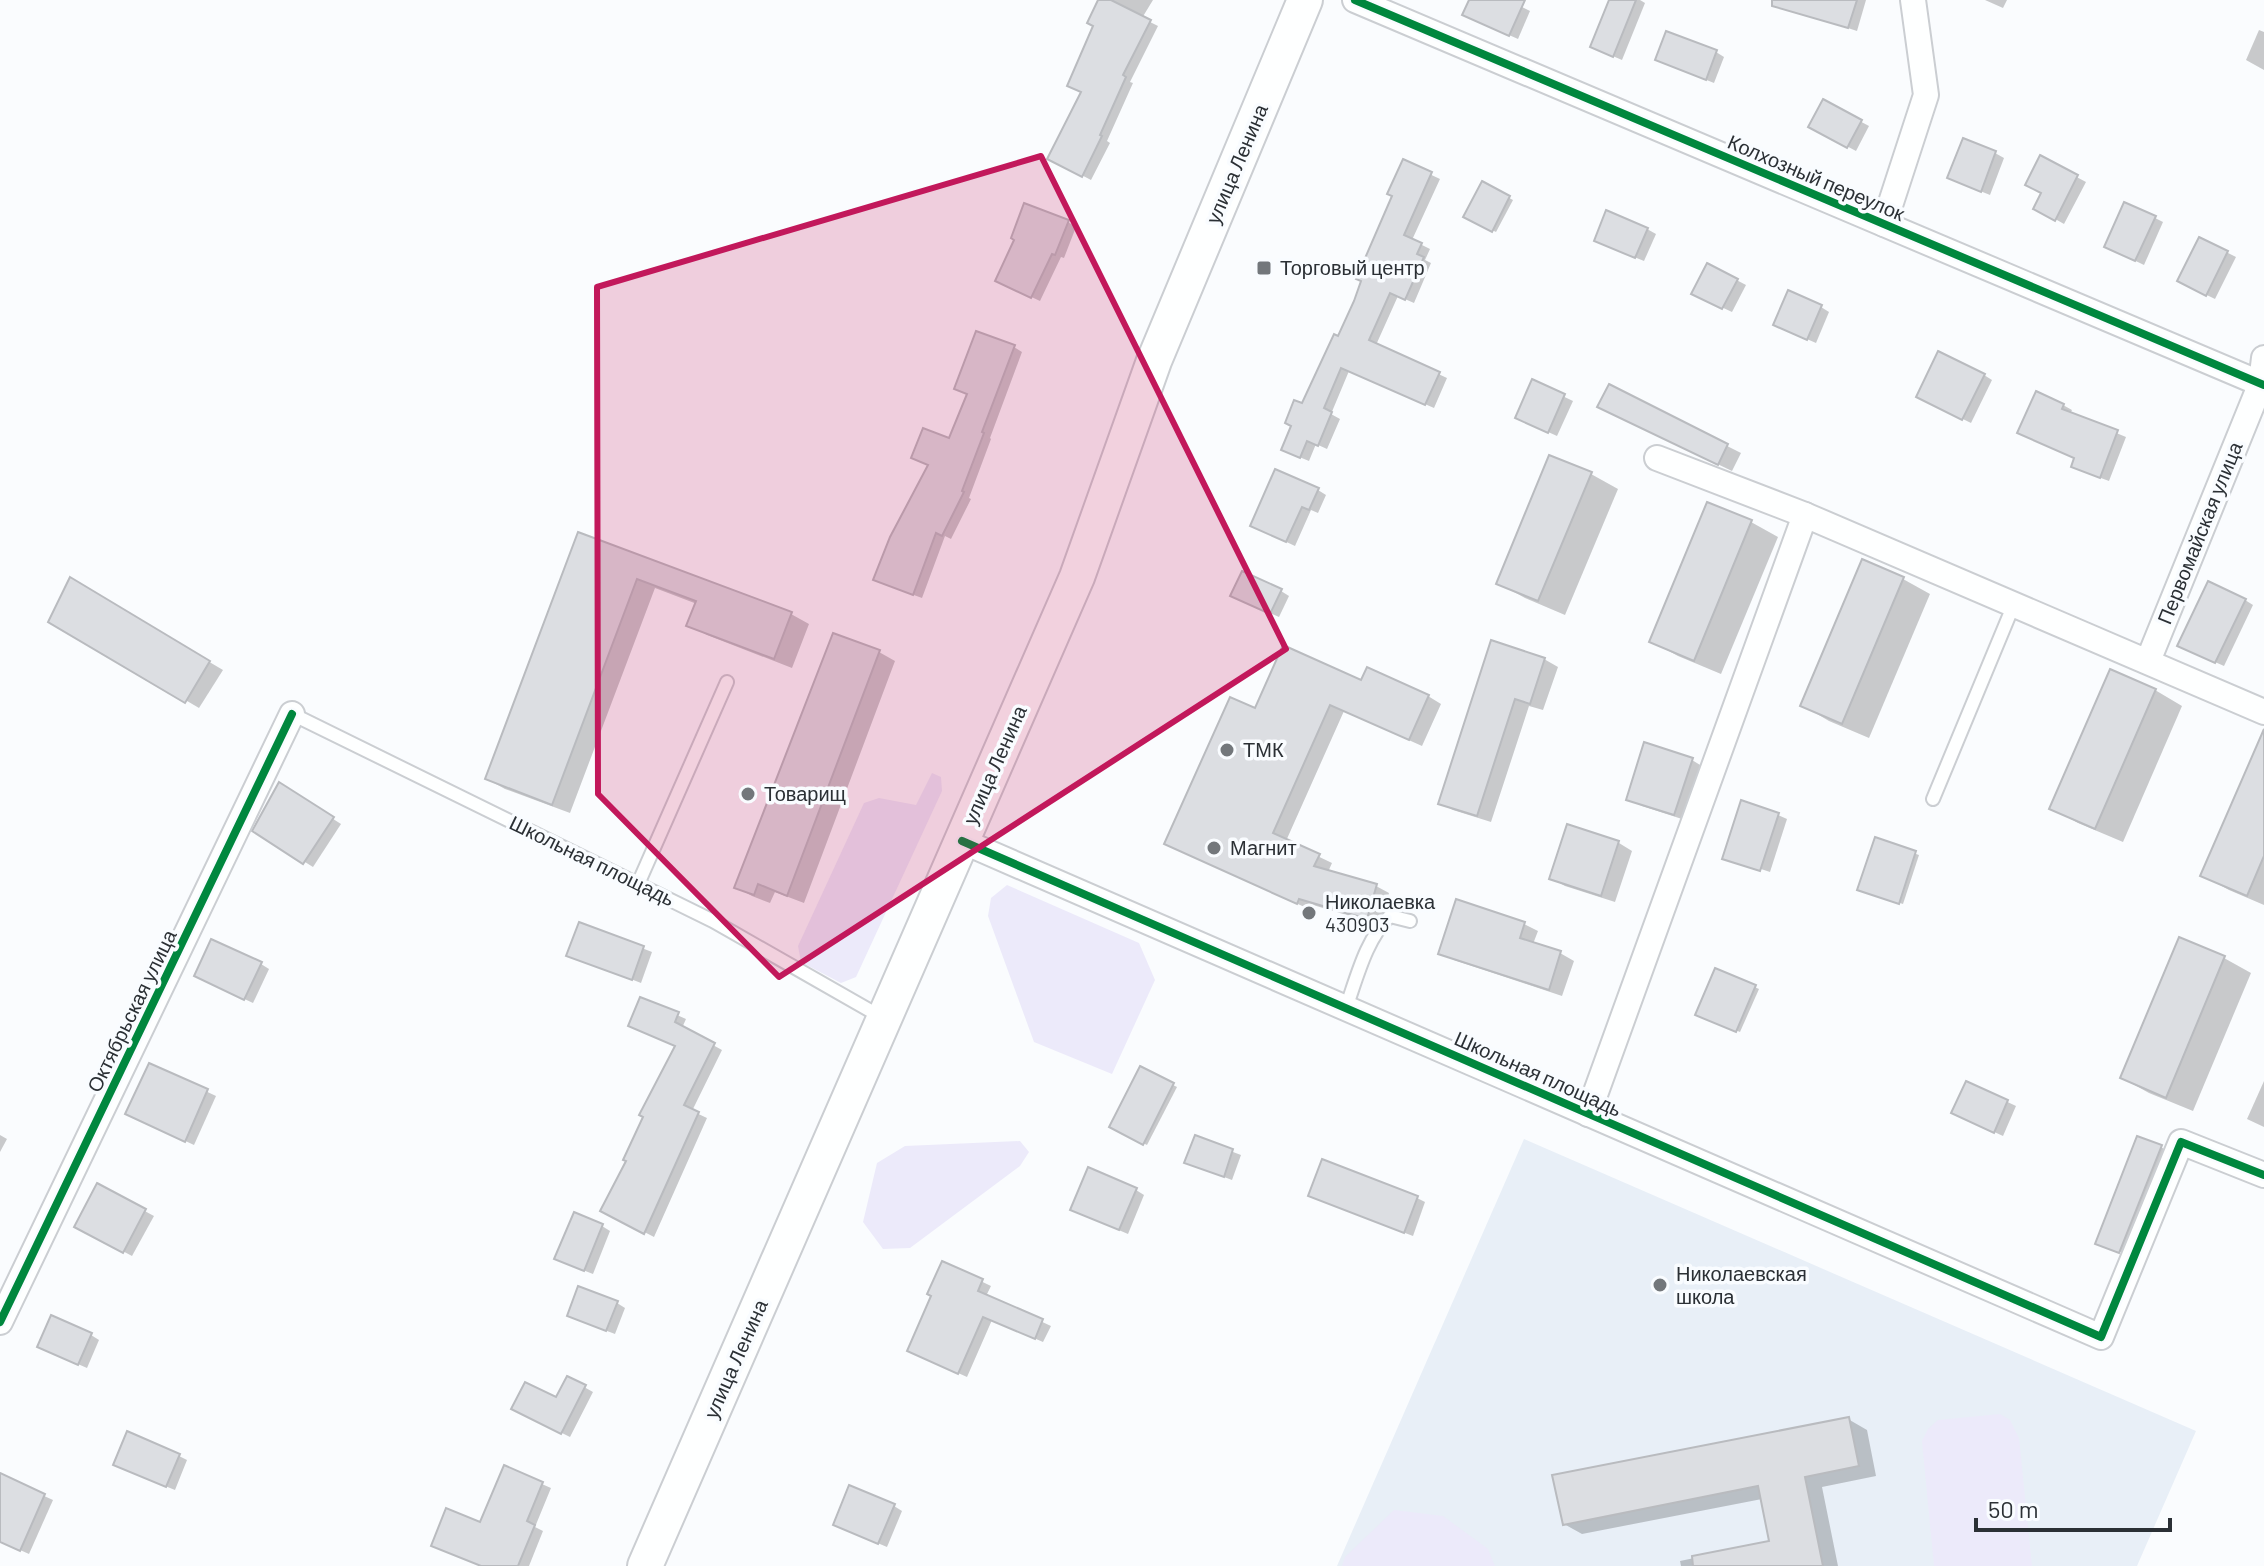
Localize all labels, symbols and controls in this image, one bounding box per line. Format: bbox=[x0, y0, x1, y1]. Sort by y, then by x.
street label: улица Ленина bbox=[1200, 99, 1272, 227]
street label: Колхозный переулок bbox=[1724, 129, 1909, 225]
place label: Торговый центр bbox=[1280, 255, 1425, 279]
marker: Торговый центр bbox=[1255, 259, 1273, 277]
street label: Первомайская улица bbox=[2152, 437, 2247, 627]
street label: улица Ленина bbox=[957, 701, 1031, 828]
place label: ТМК bbox=[1243, 737, 1284, 761]
marker: ТМК bbox=[1218, 741, 1236, 759]
place label: Товарищ bbox=[764, 781, 846, 805]
marker: Товарищ bbox=[739, 785, 757, 803]
street label: Школьная площадь bbox=[506, 810, 679, 910]
place label: Магнит bbox=[1230, 835, 1297, 859]
marker: Магнит bbox=[1205, 839, 1223, 857]
place label: Николаевка 430903 bbox=[1325, 889, 1436, 936]
marker: Николаевка 430903 bbox=[1300, 904, 1318, 922]
street label: Октябрьская улица bbox=[81, 925, 181, 1096]
street label: Школьная площадь bbox=[1451, 1025, 1626, 1121]
place label: Николаевская школа bbox=[1676, 1261, 1807, 1308]
marker: Николаевская школа bbox=[1651, 1276, 1669, 1294]
street label: улица Ленина bbox=[698, 1295, 772, 1422]
scale bar bbox=[1976, 1482, 2170, 1532]
text: 50 m bbox=[1988, 1494, 2039, 1523]

